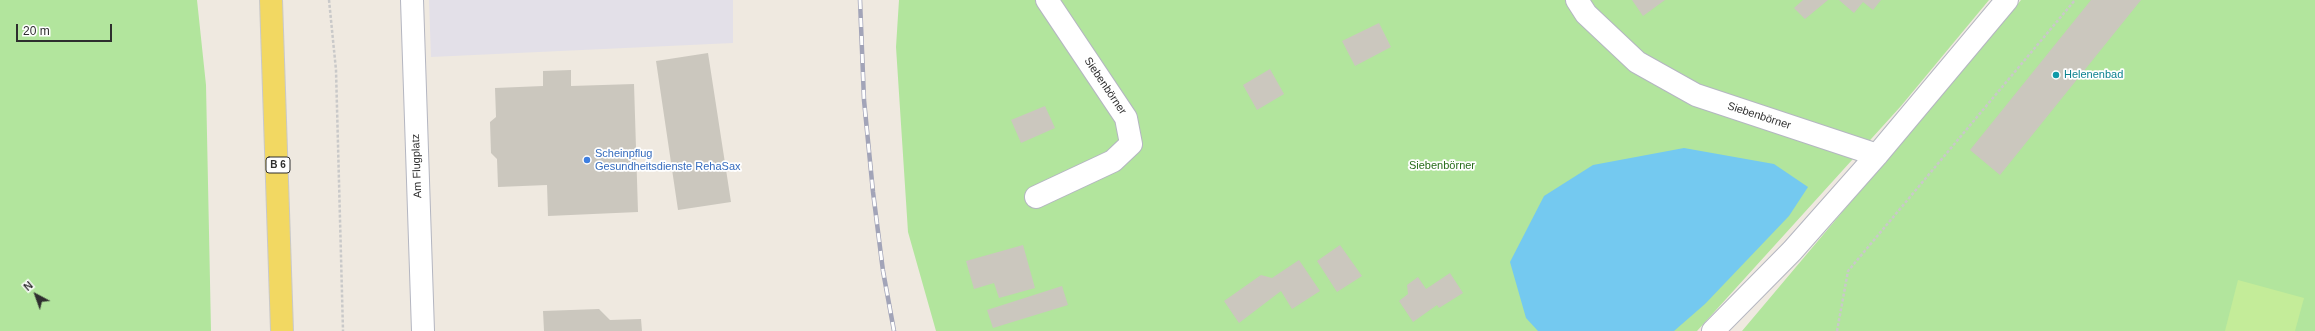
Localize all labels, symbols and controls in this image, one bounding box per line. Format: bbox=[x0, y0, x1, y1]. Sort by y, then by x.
scale bar bbox=[18, 16, 114, 42]
text: 20 m bbox=[23, 24, 50, 38]
street label: Siebenbörner bbox=[1081, 55, 1129, 117]
place label: Helenenbad bbox=[2064, 68, 2123, 82]
marker: Helenenbad bbox=[2051, 70, 2061, 80]
street label: Siebenbörner bbox=[1726, 100, 1792, 132]
street label: Am Flugplatz bbox=[409, 134, 425, 198]
place label: Scheinpflug Gesundheitsdienste RehaSax bbox=[595, 147, 741, 173]
marker: Scheinpflug Gesundheitsdienste RehaSax bbox=[582, 155, 592, 165]
road number: B 6 bbox=[266, 157, 290, 173]
park label: Siebenbörner bbox=[1409, 159, 1475, 173]
north arrow bbox=[16, 275, 56, 315]
text: N bbox=[21, 279, 35, 293]

